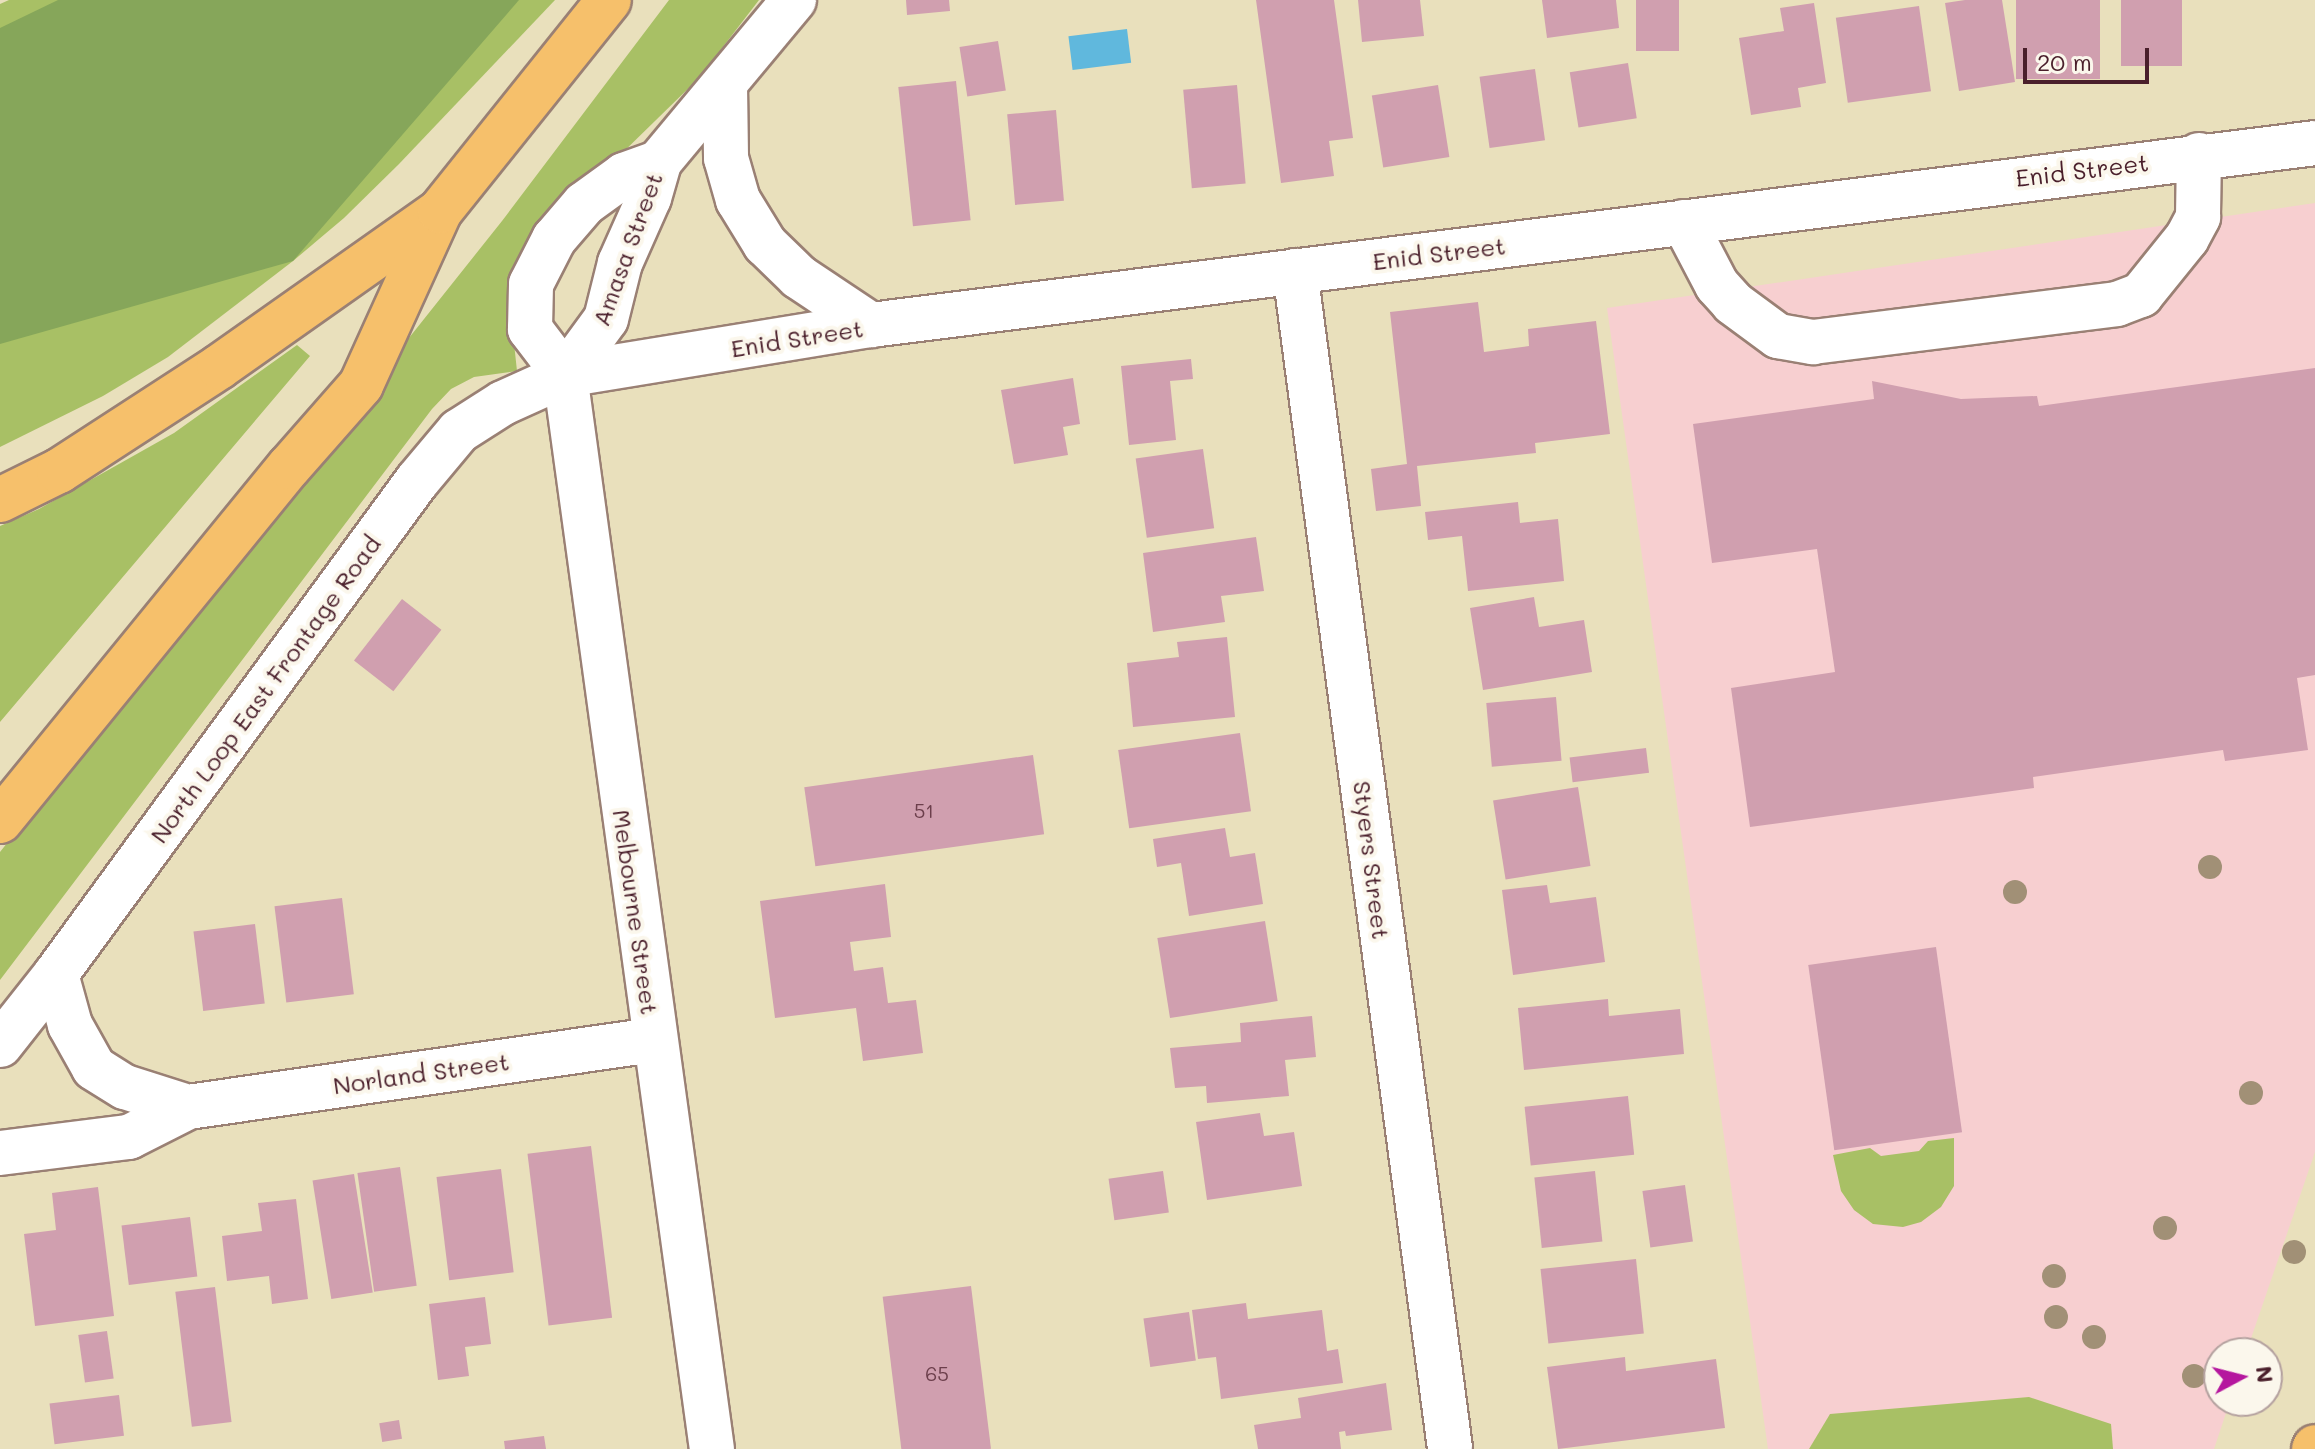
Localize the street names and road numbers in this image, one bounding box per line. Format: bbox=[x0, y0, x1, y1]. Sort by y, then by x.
street label: Enid Street bbox=[2014, 148, 2150, 192]
street label: Amasa Street bbox=[586, 168, 668, 330]
street label: Enid Street bbox=[1371, 231, 1507, 275]
street label: Enid Street bbox=[729, 313, 865, 363]
street label: North Loop East Frontage Road bbox=[144, 530, 386, 848]
street label: Styers Street bbox=[1348, 779, 1396, 941]
street label: Melbourne Street bbox=[607, 808, 665, 1016]
street label: Norland Street bbox=[331, 1046, 511, 1100]

